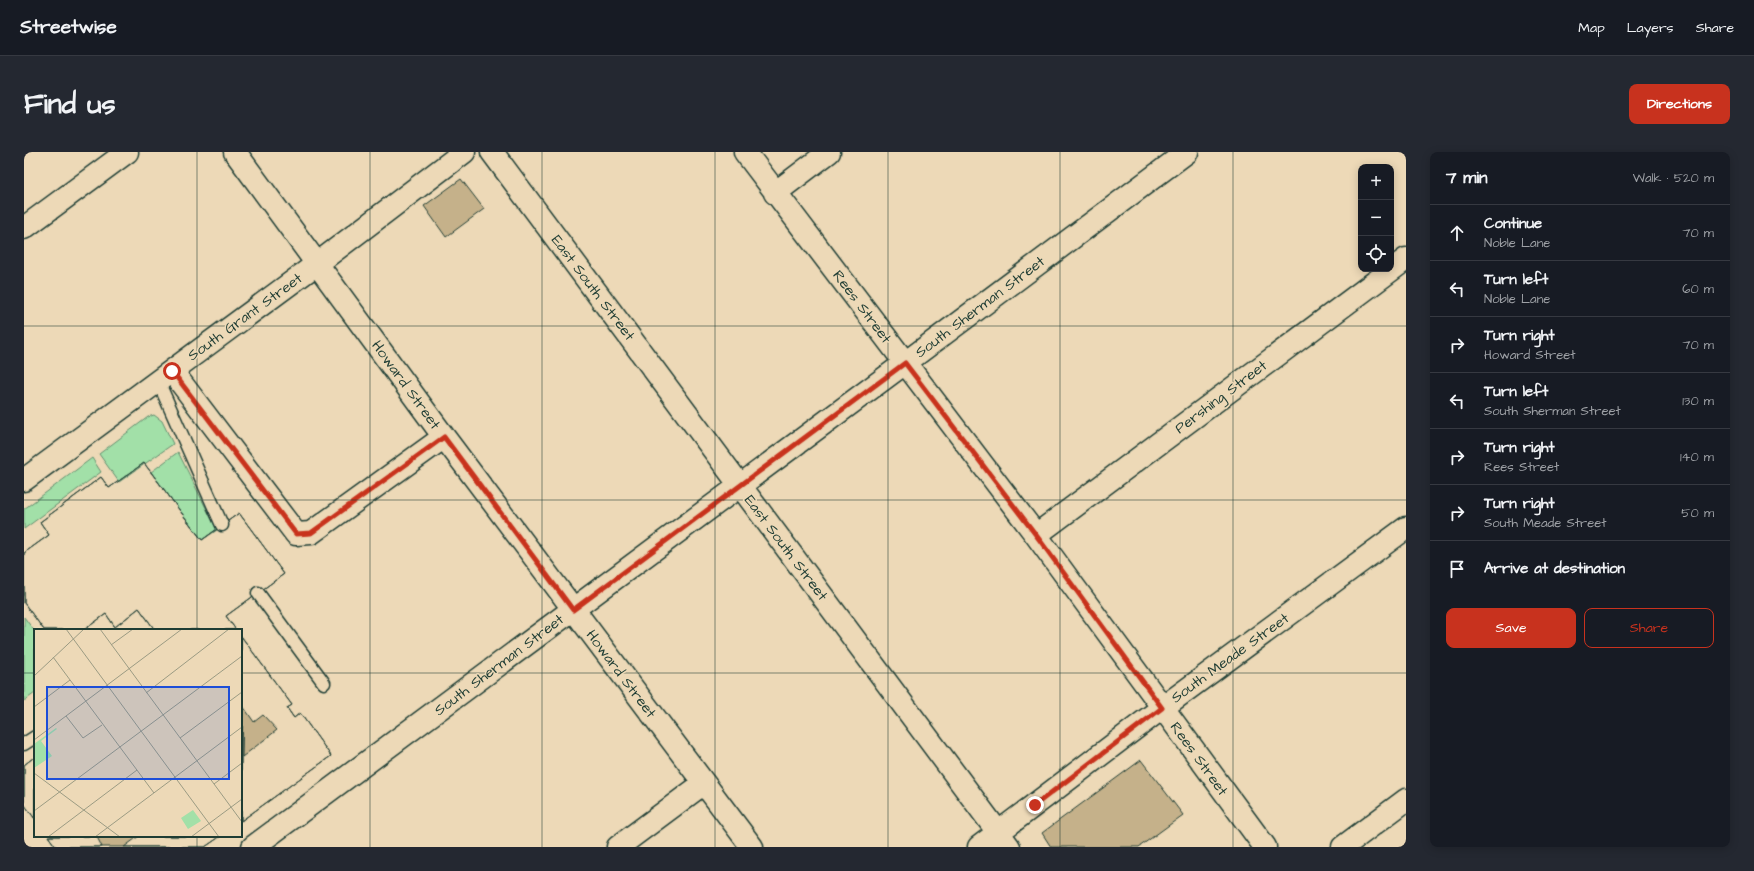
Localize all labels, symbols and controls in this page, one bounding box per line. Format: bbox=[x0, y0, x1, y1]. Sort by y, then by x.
text: Streetwise bbox=[20, 14, 117, 41]
text: Map bbox=[1578, 18, 1605, 38]
text: Layers bbox=[1627, 18, 1674, 38]
text: Share bbox=[1696, 18, 1734, 38]
button: Directions bbox=[1629, 84, 1730, 124]
text: Find us bbox=[24, 85, 115, 124]
map controls bbox=[1358, 164, 1394, 272]
button: + bbox=[1358, 164, 1394, 200]
text: 7 min bbox=[1446, 166, 1488, 190]
text: Walk · 520 m bbox=[1633, 169, 1714, 187]
button: − bbox=[1358, 200, 1394, 236]
text: Continue bbox=[1484, 213, 1542, 234]
icon: ahead bbox=[1446, 222, 1468, 244]
text: 70 m bbox=[1682, 224, 1714, 242]
street label: East South Street bbox=[546, 231, 640, 345]
text: Noble Lane bbox=[1484, 234, 1550, 252]
button: locate bbox=[1358, 236, 1394, 272]
street label: South Sherman Street bbox=[911, 251, 1049, 363]
street label: Rees Street bbox=[828, 266, 896, 348]
street label: South Grant Street bbox=[183, 268, 307, 366]
text: Turn left bbox=[1484, 269, 1548, 290]
icon: left bbox=[1446, 278, 1468, 300]
text: 60 m bbox=[1682, 280, 1714, 298]
text: Noble Lane bbox=[1484, 290, 1550, 308]
text: Turn right bbox=[1484, 325, 1555, 346]
icon: right bbox=[1446, 334, 1468, 356]
street label: Howard Street bbox=[366, 336, 446, 434]
text: 70 m bbox=[1682, 336, 1714, 354]
text: Howard Street bbox=[1484, 346, 1575, 364]
street label: Pershing Street bbox=[1170, 355, 1272, 439]
route start bbox=[163, 362, 181, 380]
text: Turn left bbox=[1484, 381, 1548, 402]
icon: left bbox=[1446, 390, 1468, 412]
text: 130 m bbox=[1682, 392, 1714, 410]
text: South Sherman Street bbox=[1484, 402, 1621, 420]
text: Turn right bbox=[1484, 437, 1555, 458]
icon: right bbox=[1446, 446, 1468, 468]
text: 140 m bbox=[1680, 448, 1714, 466]
text: Rees Street bbox=[1484, 458, 1559, 476]
street label: East South Street bbox=[739, 491, 833, 605]
text: Turn right bbox=[1484, 493, 1555, 514]
icon: right bbox=[1446, 502, 1468, 524]
text: 50 m bbox=[1681, 504, 1714, 522]
text: South Meade Street bbox=[1484, 514, 1607, 532]
icon: arrive bbox=[1446, 558, 1468, 580]
text: Arrive at destination bbox=[1484, 558, 1625, 579]
street label: South Meade Street bbox=[1167, 608, 1293, 708]
button: Save bbox=[1446, 608, 1576, 648]
button: Share bbox=[1584, 608, 1714, 648]
street label: South Sherman Street bbox=[430, 609, 568, 721]
street label: Howard Street bbox=[581, 626, 661, 722]
inset map bbox=[34, 629, 242, 837]
street label: Rees Street bbox=[1165, 718, 1233, 800]
route end bbox=[1026, 796, 1044, 814]

